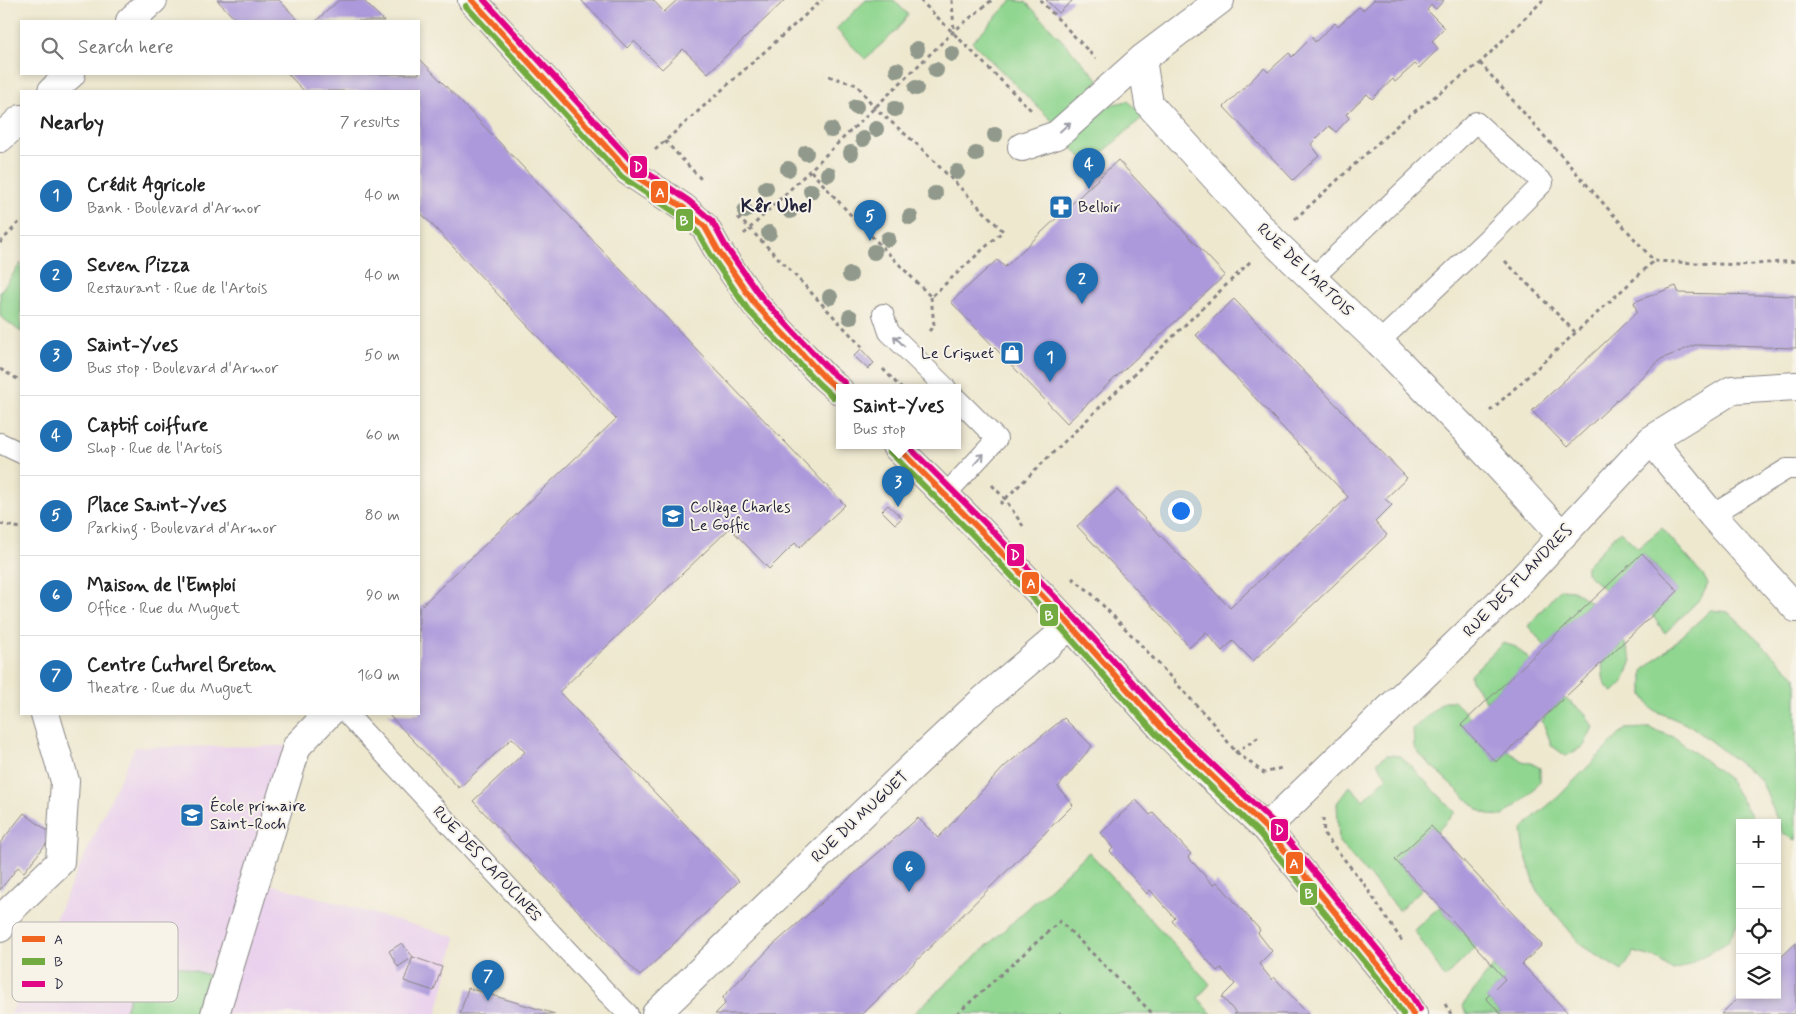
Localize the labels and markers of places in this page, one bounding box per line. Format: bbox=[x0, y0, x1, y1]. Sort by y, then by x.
pin: 4 bbox=[1073, 148, 1105, 189]
pharmacy icon: Belloir bbox=[1048, 194, 1074, 220]
place label: Belloir bbox=[1078, 197, 1121, 218]
pin: 5 bbox=[854, 200, 886, 241]
pin: 2 bbox=[1066, 263, 1098, 304]
shop icon: Le Criquet bbox=[999, 340, 1025, 366]
pin: 1 bbox=[1034, 341, 1066, 382]
place label: Le Criquet bbox=[921, 343, 994, 364]
pin: 3 bbox=[882, 466, 914, 507]
place label: Collège Charles Le Goffic bbox=[690, 497, 790, 536]
school or university icon: Collège Charles Le Goffic bbox=[660, 503, 686, 529]
place label: École primaire Saint-Roch bbox=[210, 796, 307, 835]
school or university icon: École primaire Saint-Roch bbox=[179, 802, 205, 828]
pin: 6 bbox=[893, 851, 925, 892]
pin: 7 bbox=[472, 960, 504, 1001]

